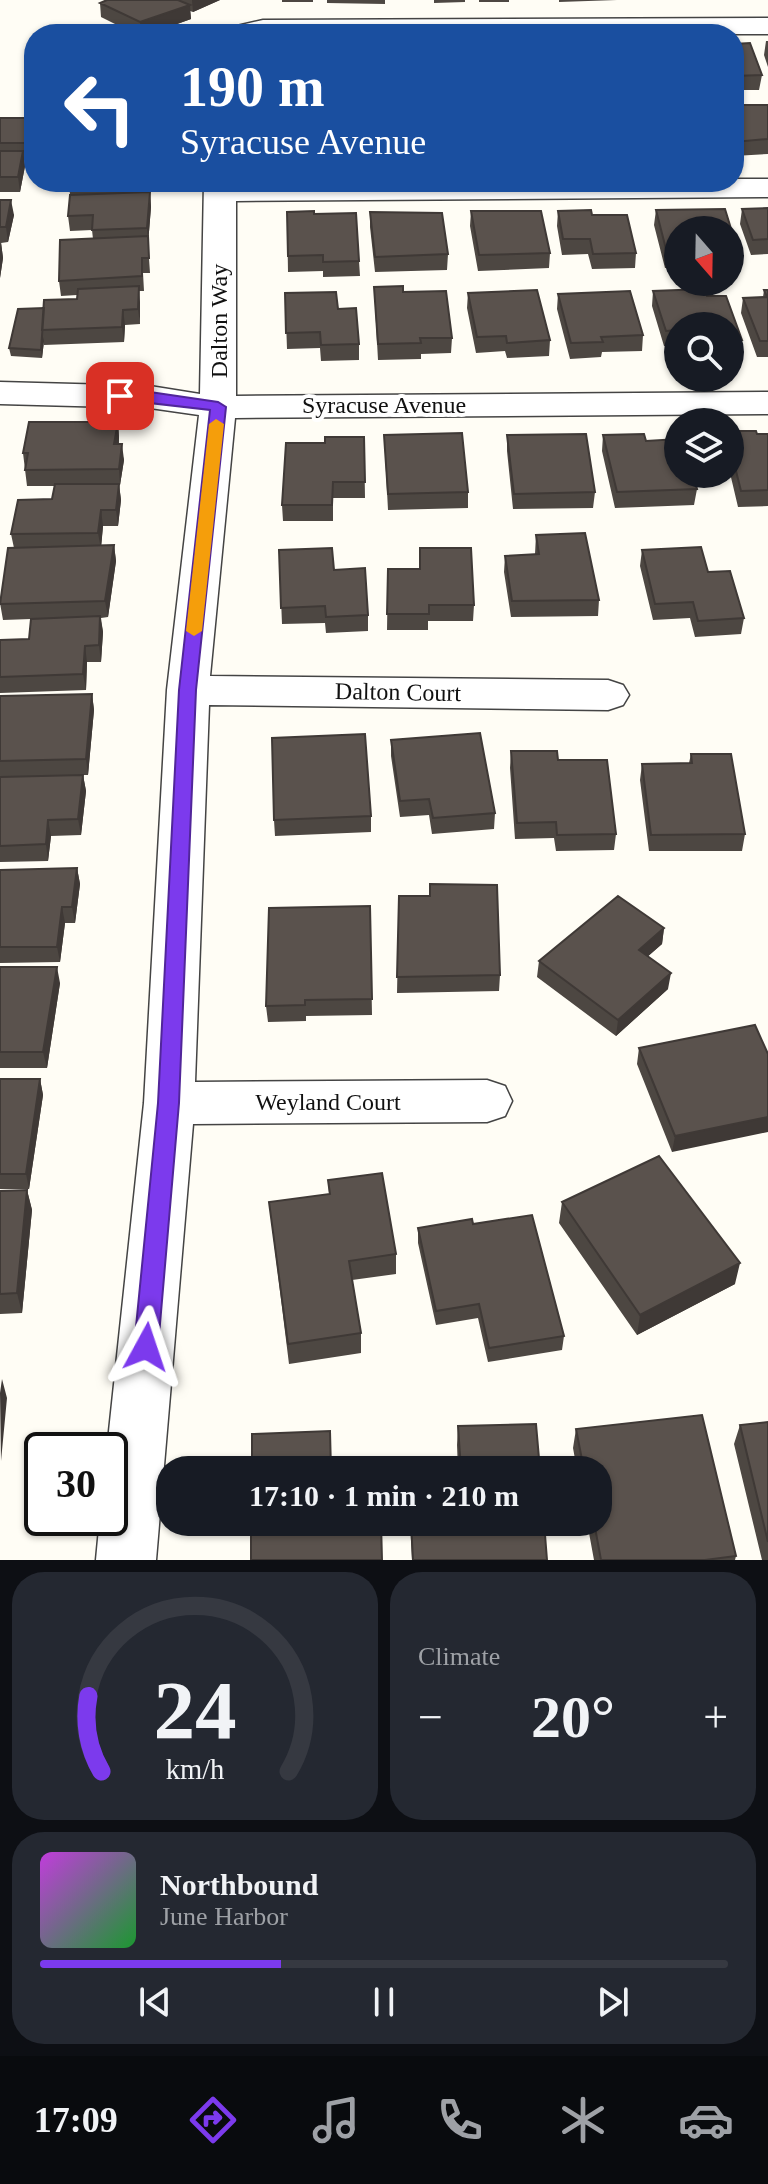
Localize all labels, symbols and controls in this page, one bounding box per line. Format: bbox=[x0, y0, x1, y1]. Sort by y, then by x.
icon: left bbox=[48, 56, 152, 160]
text: 190 m bbox=[180, 56, 325, 118]
text: Syracuse Avenue bbox=[180, 122, 426, 162]
north arrow bbox=[664, 216, 744, 296]
map controls bbox=[664, 216, 744, 488]
street label: Dalton Way bbox=[206, 264, 232, 378]
button: search bbox=[664, 312, 744, 392]
pin bbox=[86, 362, 154, 430]
icon: arrive bbox=[98, 374, 142, 418]
street label: Syracuse Avenue bbox=[302, 392, 466, 418]
button: layers bbox=[664, 408, 744, 488]
street label: Dalton Court bbox=[335, 678, 462, 706]
street label: Weyland Court bbox=[255, 1089, 401, 1115]
position arrow bbox=[104, 1305, 188, 1389]
speed limit sign: 30 bbox=[24, 1432, 128, 1536]
text: 17:10 · 1 min · 210 m bbox=[249, 1479, 519, 1512]
text: Climate bbox=[418, 1642, 500, 1671]
text: 24 bbox=[153, 1664, 237, 1756]
text: 20° bbox=[531, 1684, 615, 1750]
text: − bbox=[418, 1693, 443, 1742]
text: + bbox=[703, 1693, 728, 1742]
text: km/h bbox=[166, 1754, 224, 1785]
text: Northbound bbox=[160, 1868, 318, 1901]
text: June Harbor bbox=[160, 1902, 288, 1931]
icon: previous bbox=[133, 1980, 177, 2024]
icon: pause bbox=[362, 1980, 406, 2024]
icon: next bbox=[591, 1980, 635, 2024]
icon: directions bbox=[185, 2092, 241, 2148]
icon: music bbox=[308, 2092, 364, 2148]
icon: phone bbox=[432, 2092, 488, 2148]
icon: climate bbox=[555, 2092, 611, 2148]
icon: car bbox=[678, 2092, 734, 2148]
text: 17:09 bbox=[34, 2100, 118, 2140]

